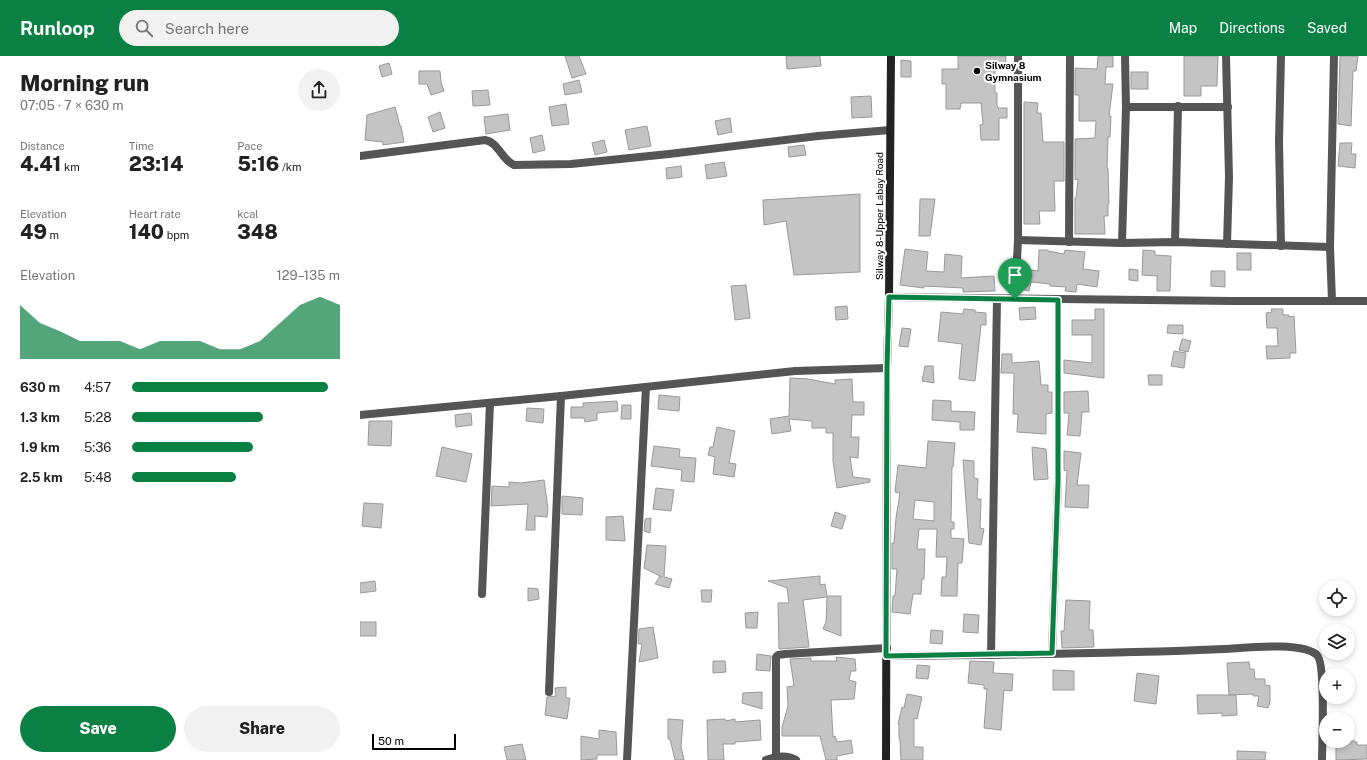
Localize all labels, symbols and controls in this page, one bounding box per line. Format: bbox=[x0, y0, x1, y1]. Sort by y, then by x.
search box bbox=[119, 10, 399, 46]
text: Runloop bbox=[20, 17, 95, 39]
icon: search bbox=[133, 17, 155, 39]
text: Search here bbox=[165, 20, 249, 37]
text: Map bbox=[1169, 20, 1197, 36]
text: Directions bbox=[1219, 20, 1285, 36]
text: Saved bbox=[1307, 20, 1347, 36]
place label: Silway 8 Gymnasium bbox=[985, 59, 1042, 83]
marker: Silway 8 Gymnasium bbox=[972, 66, 982, 76]
button: share bbox=[298, 69, 340, 111]
text: Morning run bbox=[20, 70, 149, 96]
text: 07:05 · 7 × 630 m bbox=[20, 98, 124, 113]
text: Distance bbox=[20, 140, 65, 152]
text: Time bbox=[129, 140, 154, 152]
text: Pace bbox=[237, 140, 262, 152]
text: 4.41 bbox=[20, 152, 61, 176]
text: 23:14 bbox=[129, 152, 183, 176]
text: 5:16 bbox=[237, 152, 279, 176]
street label: Silway 8-Upper Labay Road bbox=[873, 152, 885, 280]
text: km bbox=[61, 161, 80, 173]
text: /km bbox=[279, 161, 301, 173]
text: Elevation bbox=[20, 208, 67, 220]
text: Heart rate bbox=[129, 208, 181, 220]
text: kcal bbox=[237, 208, 259, 220]
text: 49 bbox=[20, 220, 47, 244]
text: 140 bbox=[129, 220, 164, 244]
text: 348 bbox=[237, 220, 278, 244]
text: m bbox=[47, 229, 59, 241]
text: bpm bbox=[164, 229, 189, 241]
pin bbox=[998, 258, 1032, 299]
icon: arrive bbox=[1004, 264, 1026, 286]
text: Elevation bbox=[20, 268, 75, 283]
text: 129–135 m bbox=[276, 268, 340, 283]
text: 630 m bbox=[20, 380, 60, 395]
text: 4:57 bbox=[84, 380, 111, 395]
text: 1.3 km bbox=[20, 410, 60, 425]
text: 5:28 bbox=[84, 410, 112, 425]
text: 1.9 km bbox=[20, 440, 60, 455]
text: 5:36 bbox=[84, 440, 111, 455]
text: 2.5 km bbox=[20, 470, 63, 485]
text: 5:48 bbox=[84, 470, 112, 485]
map controls bbox=[1319, 580, 1355, 748]
button: locate bbox=[1319, 580, 1355, 616]
button: layers bbox=[1319, 624, 1355, 660]
button: + bbox=[1319, 668, 1355, 704]
button: Save bbox=[20, 706, 176, 752]
button: Share bbox=[184, 706, 340, 752]
button: − bbox=[1319, 712, 1355, 748]
scale bar bbox=[372, 732, 456, 751]
text: 50 m bbox=[378, 735, 404, 747]

